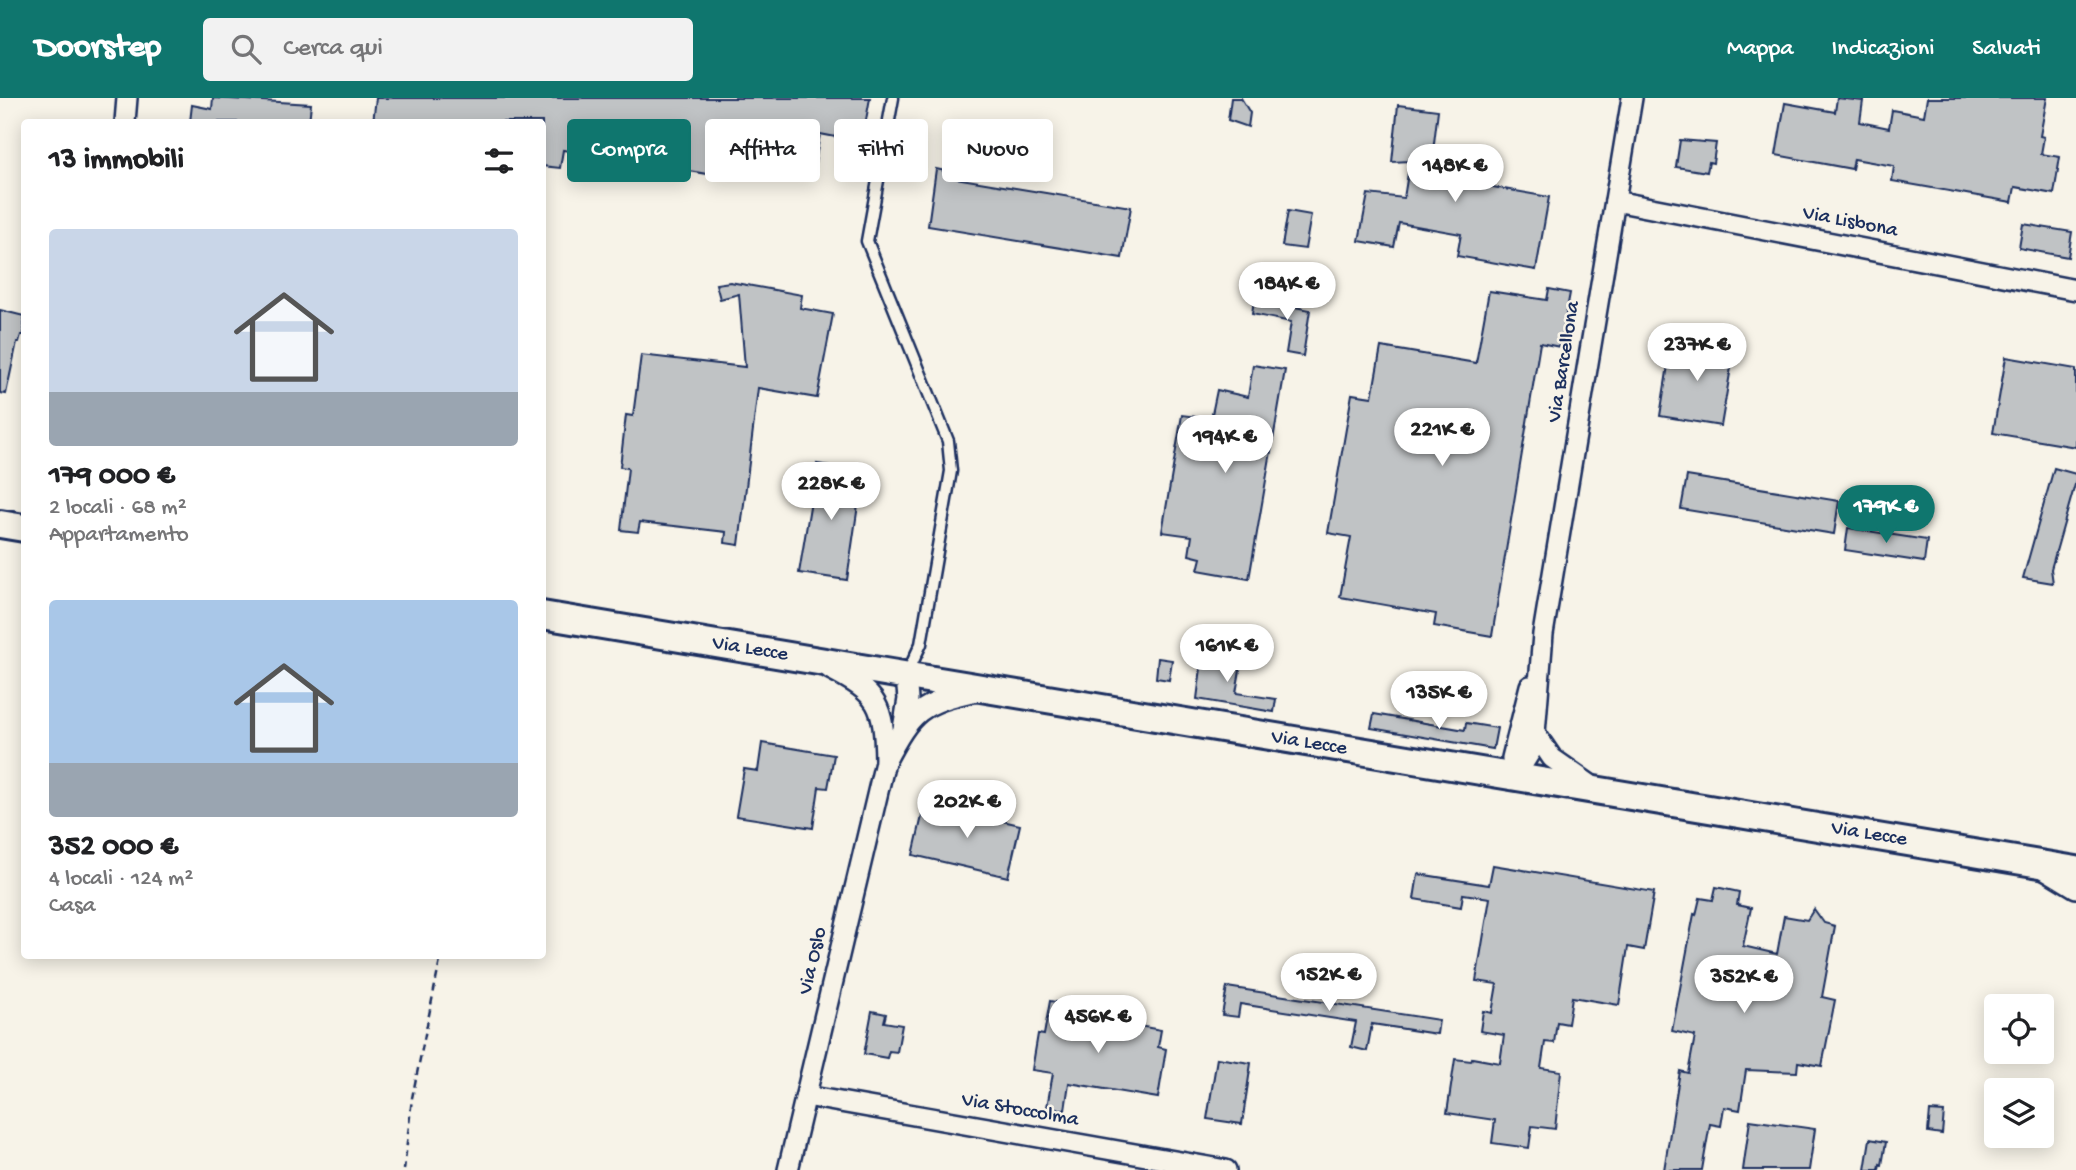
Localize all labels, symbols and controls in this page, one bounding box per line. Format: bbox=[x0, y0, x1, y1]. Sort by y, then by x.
search box bbox=[203, 18, 693, 81]
text: Doorstep bbox=[35, 30, 161, 68]
icon: search bbox=[227, 30, 265, 68]
text: Cerca qui bbox=[283, 34, 383, 65]
text: Mappa bbox=[1727, 35, 1794, 64]
text: Indicazioni bbox=[1832, 35, 1934, 64]
text: Salvati bbox=[1972, 35, 2041, 64]
chip: Compra bbox=[567, 119, 691, 182]
chip: Affitta bbox=[705, 119, 820, 182]
chip: Filtri bbox=[834, 119, 928, 182]
chip: Nuovo bbox=[942, 119, 1053, 182]
icon: filters bbox=[480, 142, 518, 180]
text: 13 immobili bbox=[49, 144, 184, 179]
pin: 148K € bbox=[1398, 144, 1512, 204]
text: 148K € bbox=[1423, 153, 1487, 180]
street label: Via Lisbona bbox=[1799, 201, 1901, 245]
pin: 184K € bbox=[1230, 262, 1344, 322]
text: 184K € bbox=[1255, 271, 1319, 298]
icon: home bbox=[221, 274, 347, 400]
street label: Via Barcellona bbox=[1543, 298, 1587, 425]
pin: 237K € bbox=[1640, 324, 1754, 383]
text: 237K € bbox=[1664, 332, 1730, 359]
pin: 221K € bbox=[1385, 408, 1499, 468]
pin: 194K € bbox=[1168, 416, 1282, 475]
text: 221K € bbox=[1410, 417, 1474, 444]
text: 194K € bbox=[1193, 424, 1257, 451]
text: 179 000 € bbox=[49, 460, 175, 495]
pin: 228K € bbox=[774, 462, 888, 522]
text: 228K € bbox=[798, 471, 864, 498]
pin: 179K € bbox=[1829, 486, 1943, 545]
text: 179K € bbox=[1854, 494, 1918, 521]
text: 2 locali · 68 m² bbox=[49, 495, 187, 522]
text: Appartamento bbox=[49, 522, 189, 549]
pin: 161K € bbox=[1170, 624, 1284, 684]
street label: Via Lecce bbox=[709, 632, 791, 669]
text: 161K € bbox=[1196, 633, 1258, 660]
icon: home bbox=[221, 645, 347, 771]
pin: 135K € bbox=[1382, 672, 1496, 731]
text: 135K € bbox=[1406, 680, 1472, 707]
street label: Via Lecce bbox=[1268, 726, 1350, 763]
pin: 202K € bbox=[910, 780, 1024, 840]
text: 202K € bbox=[933, 789, 1001, 816]
street label: Via Lecce bbox=[1828, 817, 1910, 854]
text: 352 000 € bbox=[49, 831, 178, 866]
text: 4 locali · 124 m² bbox=[49, 866, 193, 893]
text: Casa bbox=[49, 893, 95, 920]
street label: Via Oslo bbox=[794, 925, 834, 998]
pin: 152K € bbox=[1272, 954, 1386, 1013]
pin: 352K € bbox=[1687, 956, 1801, 1015]
text: 152K € bbox=[1297, 962, 1361, 989]
text: 352K € bbox=[1710, 964, 1778, 991]
map controls bbox=[1984, 994, 2054, 1148]
button: locate bbox=[1984, 994, 2054, 1064]
pin: 456K € bbox=[1041, 996, 1155, 1055]
text: 456K € bbox=[1065, 1004, 1131, 1031]
button: layers bbox=[1984, 1078, 2054, 1148]
street label: Via Stoccolma bbox=[959, 1088, 1082, 1134]

